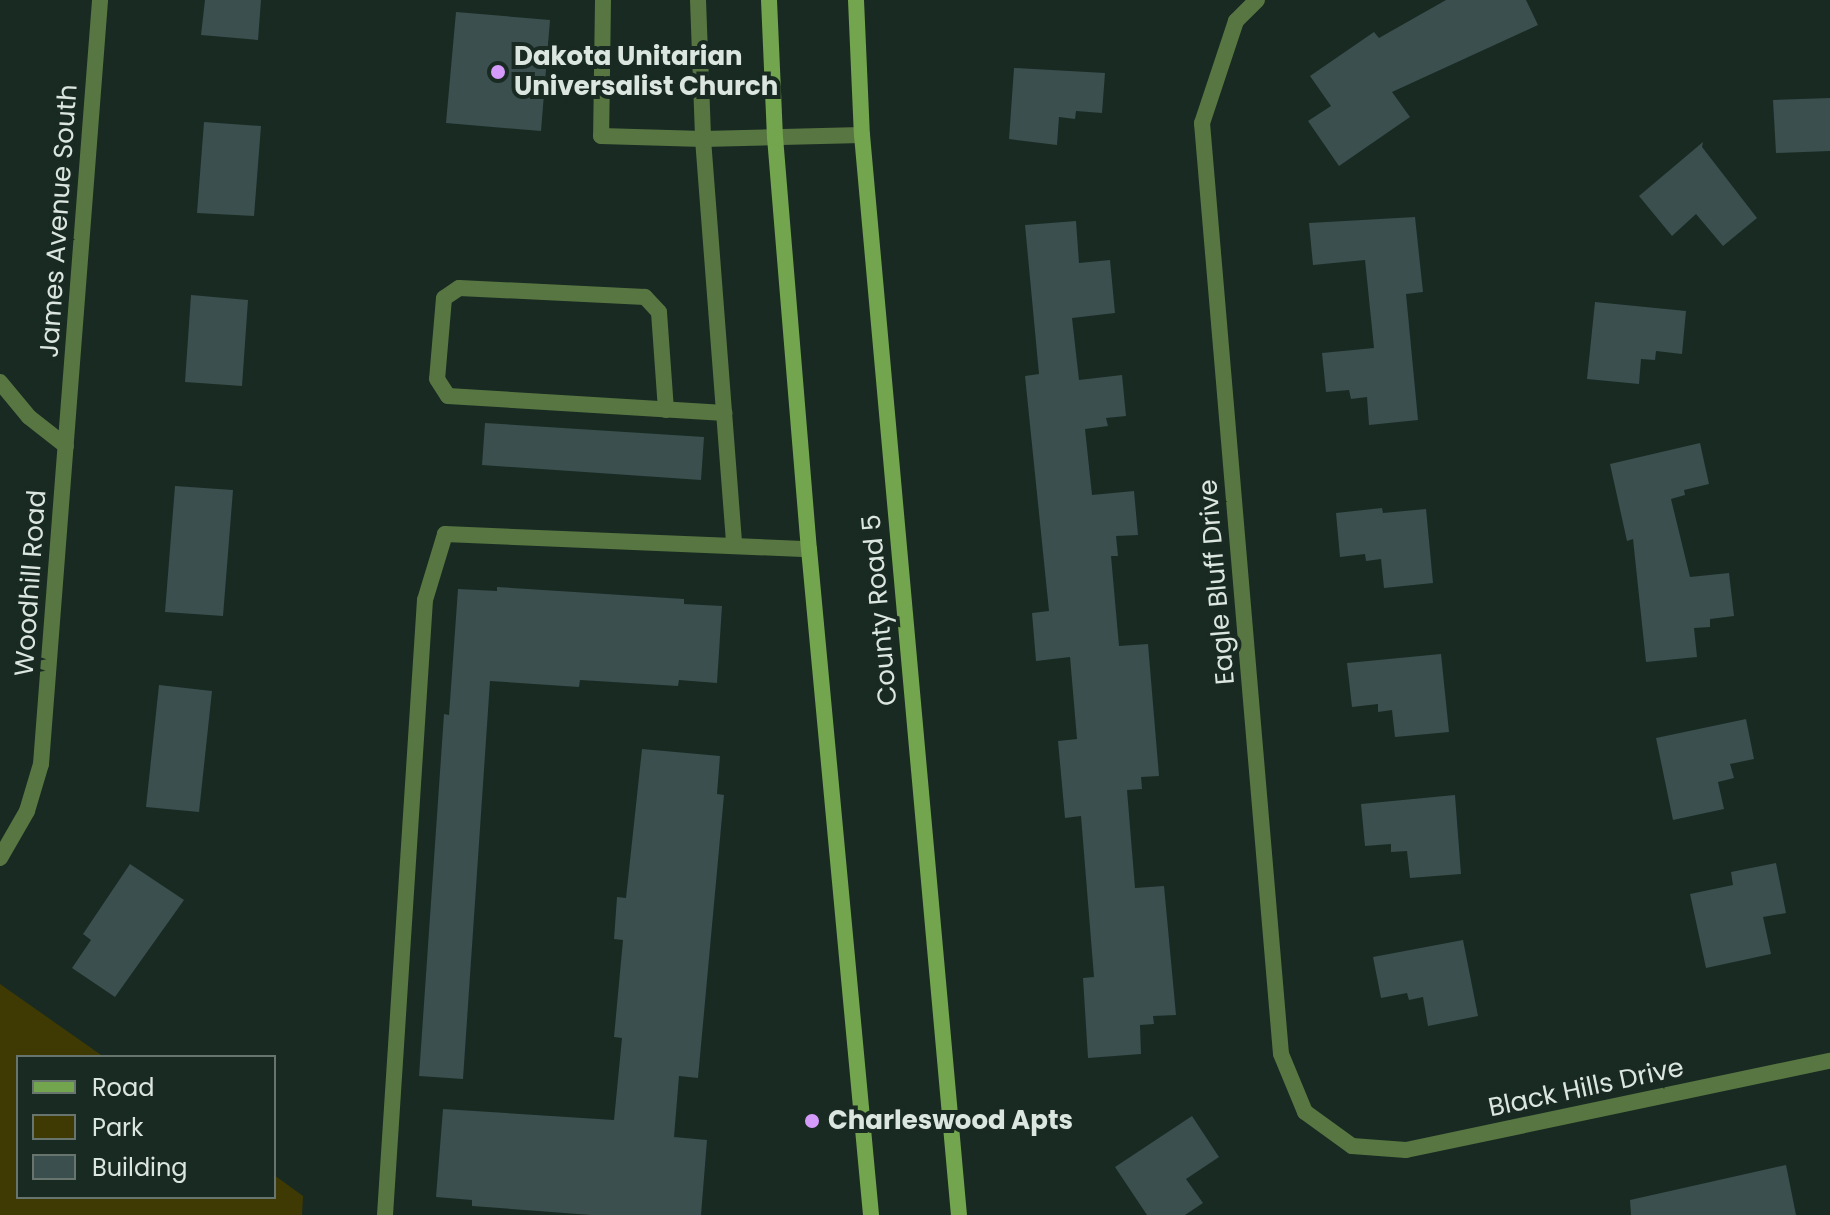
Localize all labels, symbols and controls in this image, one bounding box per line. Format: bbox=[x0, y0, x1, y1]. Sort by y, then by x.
place label: Dakota Unitarian Universalist Church bbox=[514, 41, 778, 102]
marker: Dakota Unitarian Universalist Church bbox=[489, 63, 507, 81]
street label: James Avenue South bbox=[34, 83, 84, 359]
street label: Eagle Bluff Drive bbox=[1192, 478, 1242, 686]
street label: Woodhill Road bbox=[9, 489, 53, 677]
street label: County Road 5 bbox=[856, 513, 904, 707]
street label: Black Hills Drive bbox=[1485, 1052, 1687, 1124]
legend bbox=[16, 1055, 276, 1199]
text: Road bbox=[92, 1071, 154, 1104]
place label: Charleswood Apts bbox=[828, 1105, 1073, 1137]
text: Park bbox=[92, 1111, 143, 1144]
marker: Charleswood Apts bbox=[803, 1112, 821, 1130]
text: Building bbox=[92, 1151, 188, 1184]

